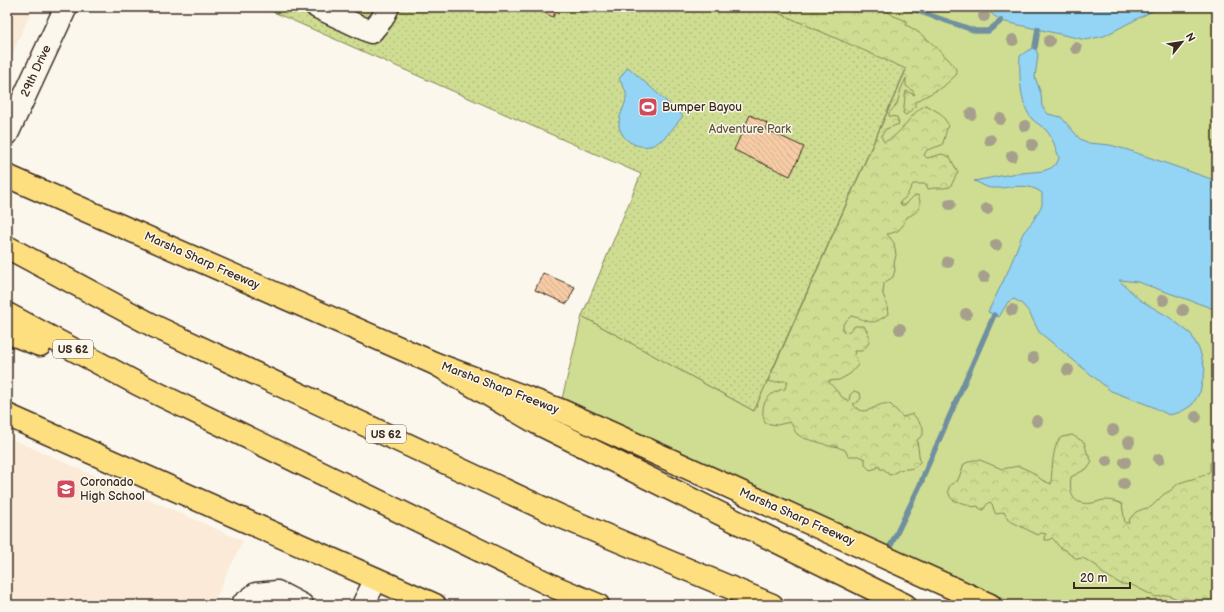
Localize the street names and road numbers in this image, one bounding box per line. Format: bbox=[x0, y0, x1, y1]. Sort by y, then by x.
street label: 29th Drive bbox=[17, 43, 55, 99]
street label: Marsha Sharp Freeway bbox=[142, 229, 263, 293]
road number: US 62 bbox=[53, 340, 93, 358]
street label: Marsha Sharp Freeway bbox=[439, 359, 561, 418]
road number: US 62 bbox=[366, 425, 406, 443]
street label: Marsha Sharp Freeway bbox=[737, 485, 858, 549]

